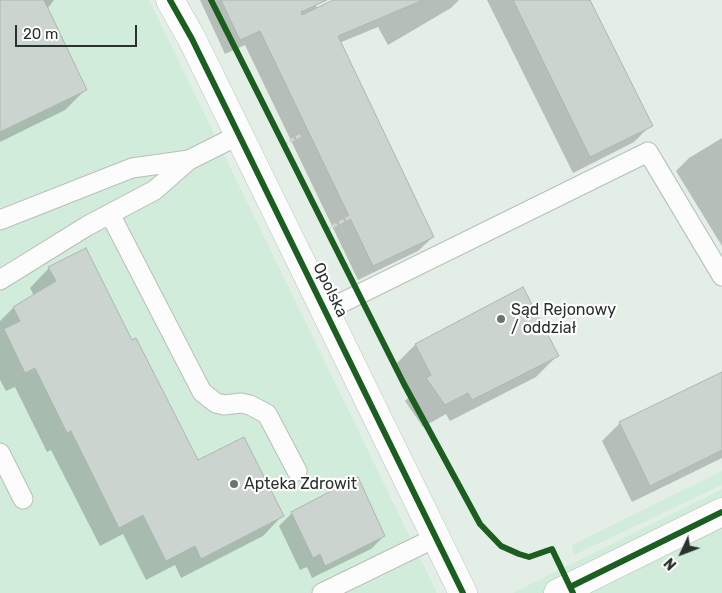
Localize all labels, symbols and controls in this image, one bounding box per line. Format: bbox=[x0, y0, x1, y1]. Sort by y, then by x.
scale bar bbox=[18, 15, 140, 47]
text: 20 m bbox=[23, 25, 58, 43]
street label: Opolska bbox=[309, 259, 351, 321]
place label: Sąd Rejonowy / oddział bbox=[511, 300, 616, 338]
marker: Sąd Rejonowy / oddział bbox=[495, 313, 507, 325]
place label: Apteka Zdrowit bbox=[244, 474, 357, 494]
marker: Apteka Zdrowit bbox=[228, 478, 240, 490]
north arrow bbox=[657, 528, 707, 578]
text: N bbox=[661, 554, 680, 573]

